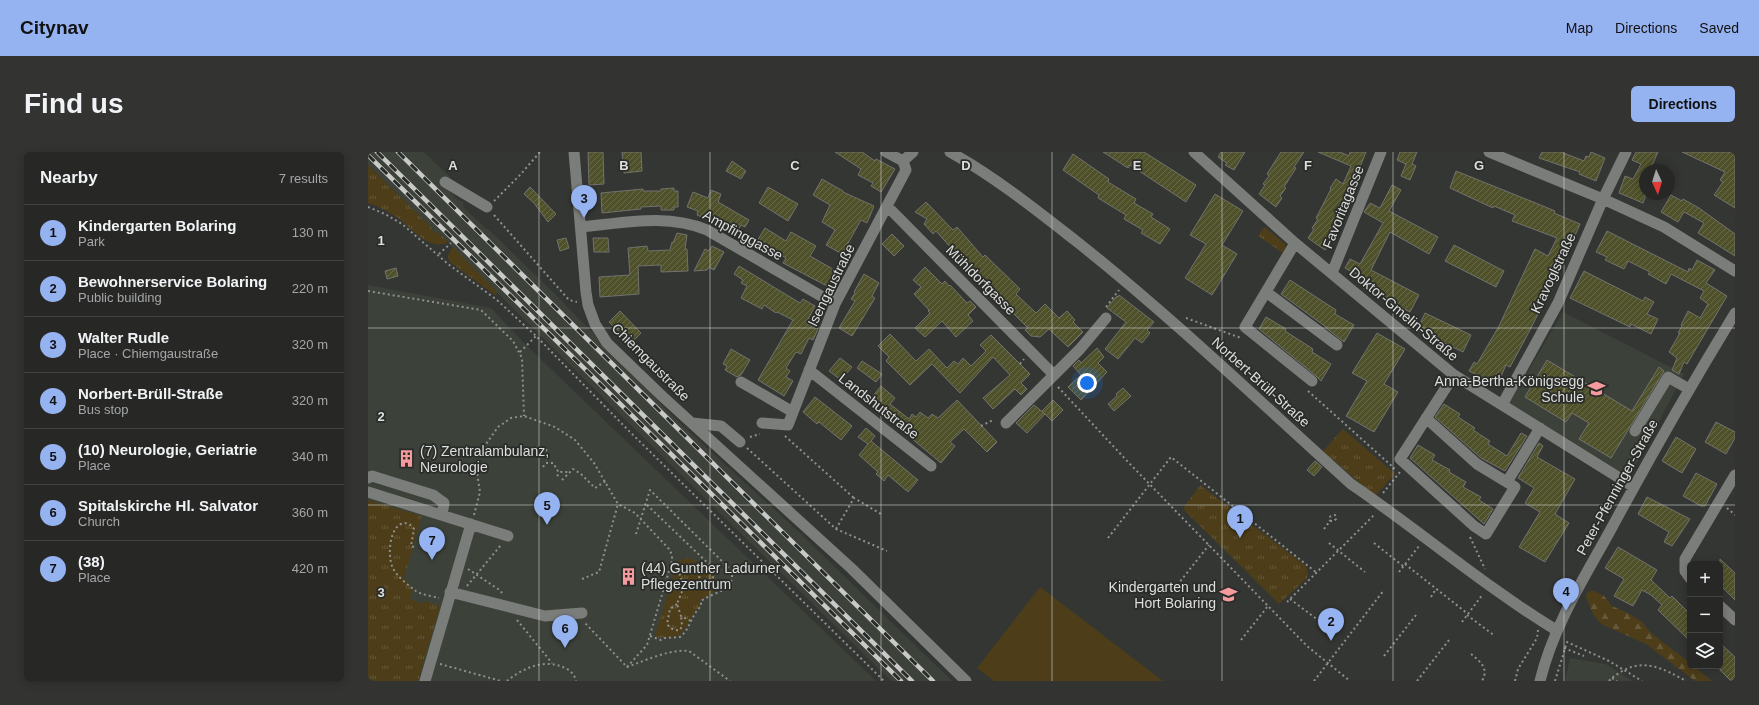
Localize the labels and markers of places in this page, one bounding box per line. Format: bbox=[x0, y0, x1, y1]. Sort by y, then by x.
pin: 3 bbox=[571, 185, 597, 218]
place label: Anna-Bertha-Königsegg Schule bbox=[1435, 373, 1584, 405]
school or university icon: Anna-Bertha-Königsegg Schule bbox=[1587, 379, 1607, 399]
place label: (7) Zentralambulanz, Neurologie bbox=[420, 443, 549, 475]
building icon: (7) Zentralambulanz, Neurologie bbox=[397, 449, 417, 469]
pin: 5 bbox=[534, 492, 560, 525]
pin: 1 bbox=[1227, 505, 1253, 538]
pin: 7 bbox=[419, 527, 445, 560]
place label: (44) Gunther Ladurner Pflegezentrum bbox=[641, 560, 781, 592]
building icon: (44) Gunther Ladurner Pflegezentrum bbox=[618, 566, 638, 586]
pin: 4 bbox=[1553, 578, 1579, 611]
place label: Kindergarten und Hort Bolaring bbox=[1109, 579, 1216, 611]
school or university icon: Kindergarten und Hort Bolaring bbox=[1219, 585, 1239, 605]
pin: 2 bbox=[1318, 608, 1344, 641]
pin: 6 bbox=[552, 615, 578, 648]

